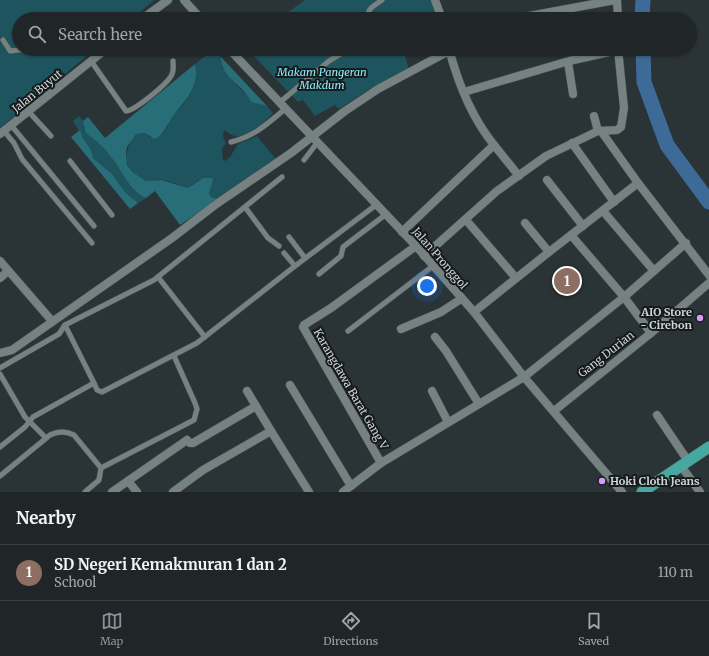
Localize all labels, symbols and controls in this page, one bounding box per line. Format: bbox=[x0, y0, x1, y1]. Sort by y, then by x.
search box bbox=[12, 12, 697, 56]
icon: search bbox=[26, 23, 48, 45]
text: Search here bbox=[58, 25, 142, 44]
park label: Makam Pangeran Makdum bbox=[276, 65, 367, 92]
street label: Jalan Buyut bbox=[8, 66, 65, 116]
street label: Jalan Pronggol bbox=[409, 224, 471, 292]
pin: 1 bbox=[554, 266, 580, 296]
your location bbox=[417, 276, 437, 296]
place label: AIO Store - Cirebon bbox=[640, 305, 693, 332]
marker: AIO Store - Cirebon bbox=[695, 313, 705, 323]
street label: Karangdawa Barat Gang V bbox=[311, 326, 392, 453]
street label: Gang Durian bbox=[575, 327, 637, 380]
place label: Hoki Cloth Jeans bbox=[610, 474, 700, 488]
marker: Hoki Cloth Jeans bbox=[597, 476, 607, 486]
text: Nearby bbox=[16, 507, 76, 529]
text: SD Negeri Kemakmuran 1 dan 2 bbox=[54, 555, 287, 574]
text: 1 bbox=[26, 564, 32, 581]
text: 110 m bbox=[658, 564, 693, 581]
text: School bbox=[54, 574, 96, 591]
tab: Map bbox=[100, 610, 123, 648]
tab: Directions bbox=[323, 610, 378, 648]
tab: Saved bbox=[578, 610, 609, 648]

